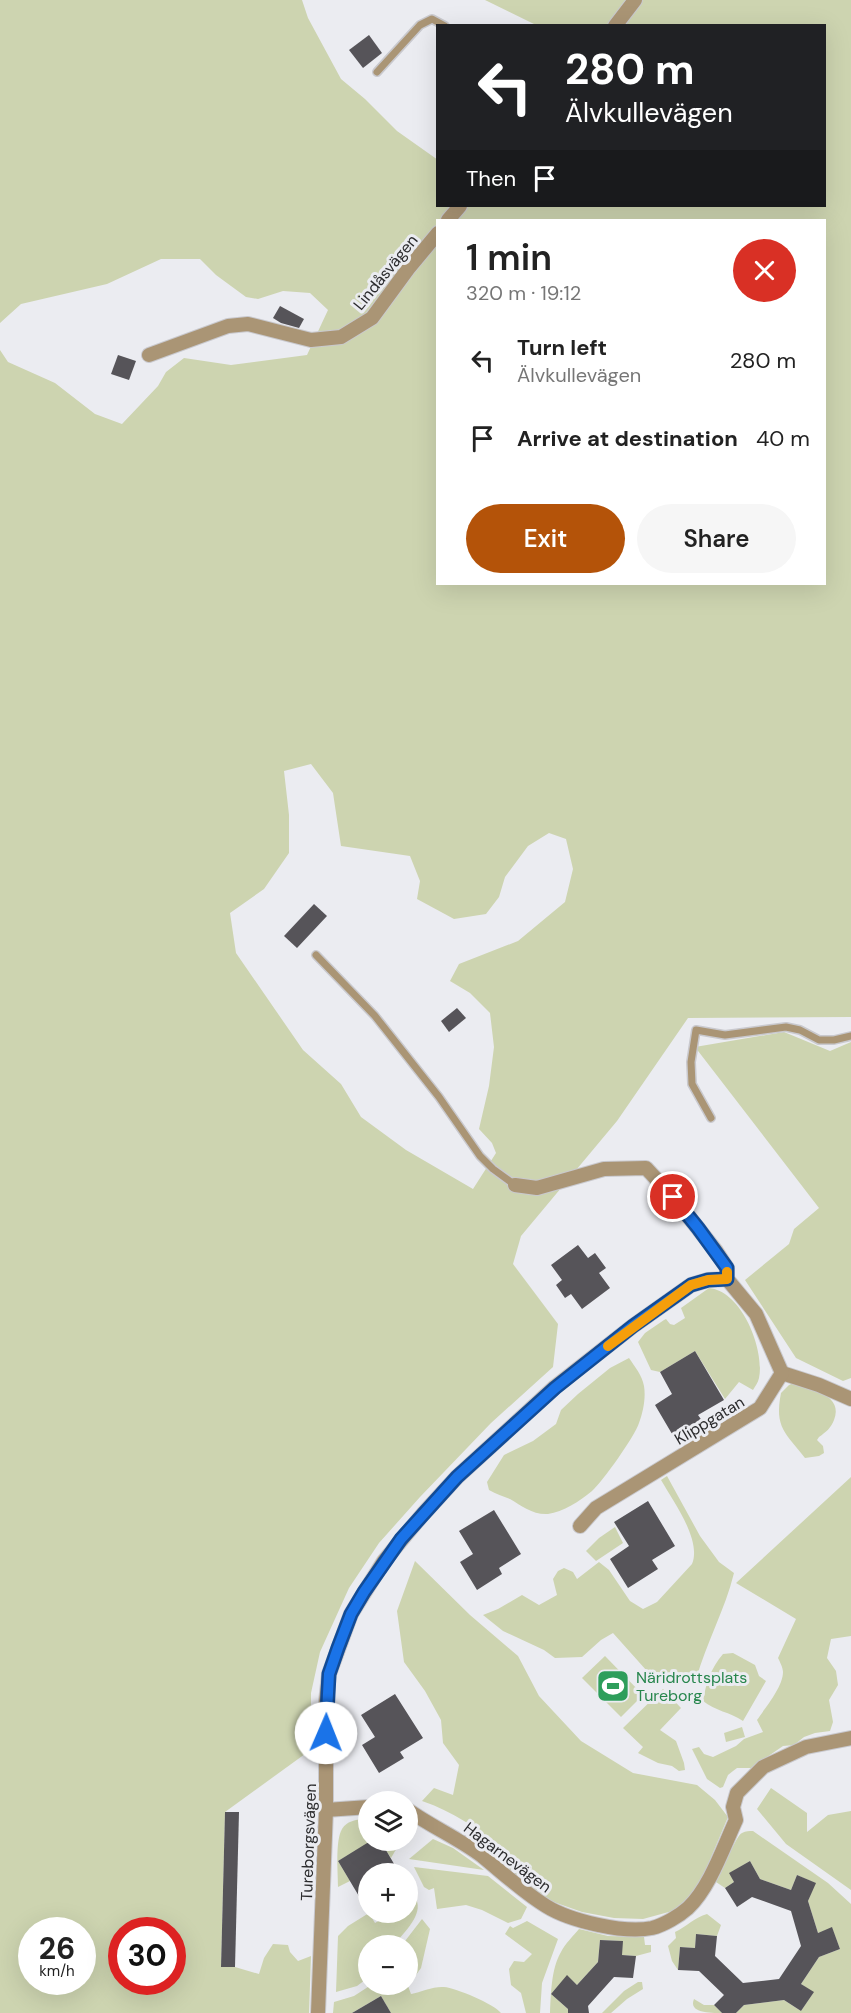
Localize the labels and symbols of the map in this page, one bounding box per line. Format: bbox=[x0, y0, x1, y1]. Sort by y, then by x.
street label: Lindåsvägen bbox=[348, 230, 422, 314]
pin bbox=[647, 1171, 698, 1222]
street label: Klippgatan bbox=[670, 1391, 748, 1450]
place label: Näridrottsplats Tureborg bbox=[636, 1667, 747, 1706]
sports icon: Näridrottsplats Tureborg bbox=[595, 1668, 631, 1704]
position arrow bbox=[294, 1701, 358, 1765]
street label: Tureborgsvägen bbox=[296, 1783, 321, 1901]
street label: Hagarnevägen bbox=[460, 1817, 556, 1897]
speed limit sign: 30 bbox=[108, 1917, 186, 1995]

